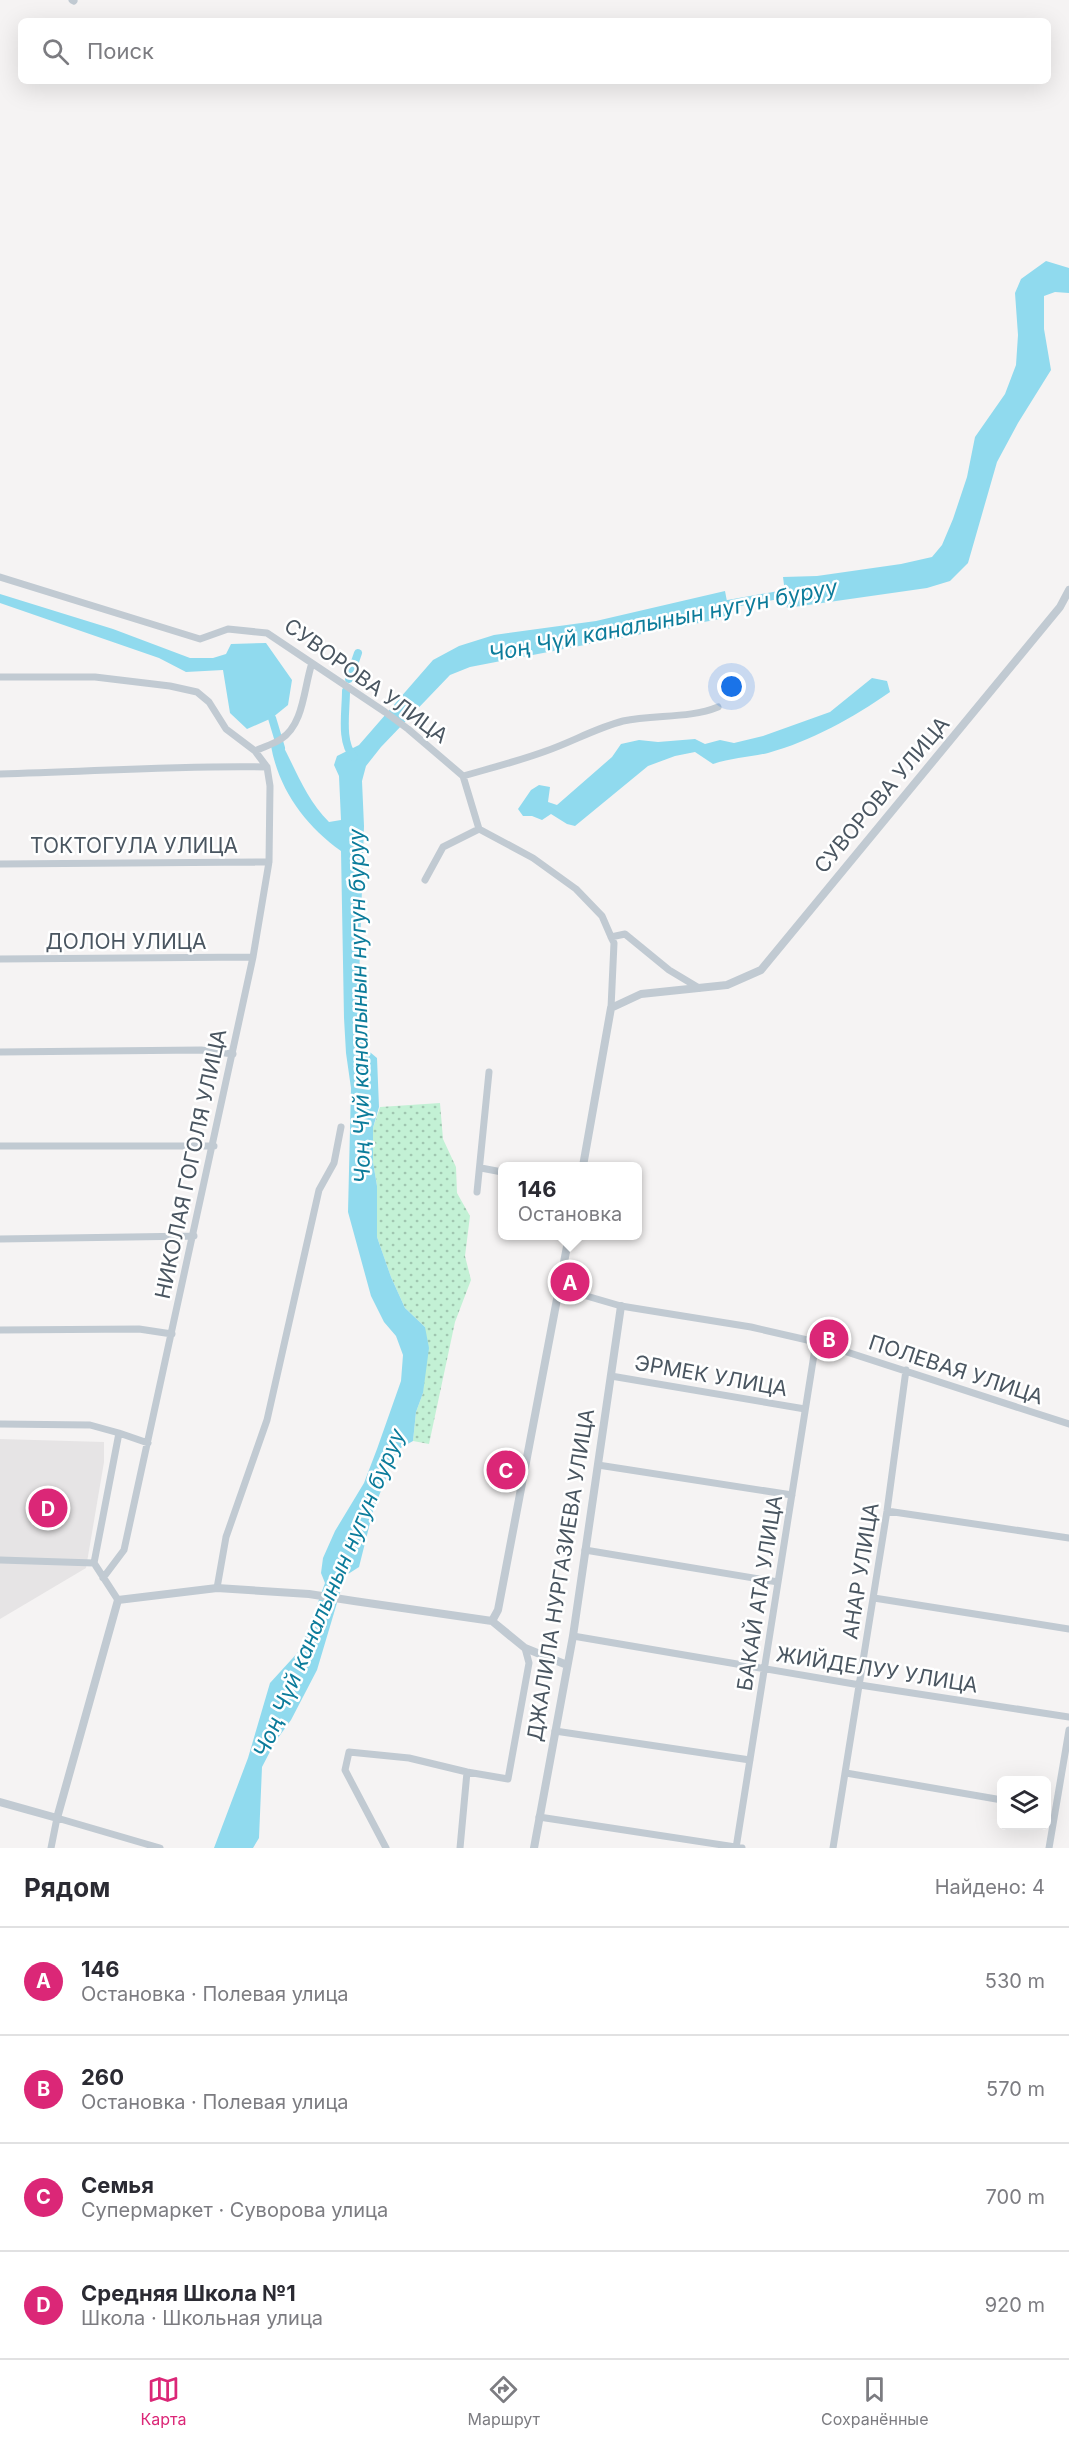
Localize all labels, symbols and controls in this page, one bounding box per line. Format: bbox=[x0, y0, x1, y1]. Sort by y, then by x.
search box bbox=[18, 18, 1051, 84]
icon: search bbox=[39, 35, 72, 68]
text: Поиск bbox=[87, 38, 154, 64]
water label: Чоң Чүй каналынын нугун буруу bbox=[486, 573, 840, 667]
street label: СУВОРОВА УЛИЦА bbox=[280, 613, 453, 748]
your location bbox=[717, 672, 746, 701]
street label: СУВОРОВА УЛИЦА bbox=[809, 711, 954, 878]
water label: Чоң Чүй каналынын нугун буруу bbox=[343, 828, 375, 1184]
street label: ТОКТОГУЛА УЛИЦА bbox=[30, 833, 238, 858]
street label: ДОЛОН УЛИЦА bbox=[46, 929, 206, 954]
street label: НИКОЛАЯ ГОГОЛЯ УЛИЦА bbox=[150, 1027, 231, 1301]
popup bbox=[498, 1162, 642, 1240]
text: 146 bbox=[518, 1176, 556, 1202]
text: Остановка bbox=[518, 1202, 622, 1226]
pin: A bbox=[550, 1260, 590, 1304]
pin: B bbox=[810, 1316, 848, 1362]
street label: ПОЛЕВАЯ УЛИЦА bbox=[866, 1330, 1047, 1410]
street label: ЭРМЕК УЛИЦА bbox=[633, 1350, 789, 1401]
street label: ДЖАЛИЛА НУРГАЗИЕВА УЛИЦА bbox=[522, 1407, 599, 1743]
water label: Чоң Чүй каналынын нугун буруу bbox=[248, 1424, 410, 1761]
pin: C bbox=[486, 1448, 526, 1492]
pin: D bbox=[28, 1486, 68, 1530]
street label: БАКАЙ АТА УЛИЦА bbox=[731, 1493, 787, 1692]
street label: АНАР УЛИЦА bbox=[837, 1501, 884, 1641]
street label: ЖИЙДЕЛУУ УЛИЦА bbox=[774, 1640, 980, 1698]
map controls bbox=[997, 1776, 1051, 1830]
button: layers bbox=[997, 1776, 1051, 1830]
text: Рядом bbox=[24, 1872, 110, 1903]
text: Найдено: 4 bbox=[935, 1875, 1045, 1899]
text: 146 bbox=[81, 1956, 120, 1982]
text: A bbox=[36, 1969, 51, 1993]
text: 530 m bbox=[985, 1969, 1045, 1993]
text: Остановка · Полевая улица bbox=[81, 1982, 349, 2006]
text: 260 bbox=[81, 2064, 124, 2090]
text: B bbox=[37, 2077, 50, 2101]
text: 570 m bbox=[986, 2077, 1045, 2101]
text: Остановка · Полевая улица bbox=[81, 2090, 349, 2114]
text: Семья bbox=[81, 2172, 154, 2198]
text: C bbox=[36, 2185, 51, 2209]
text: 700 m bbox=[986, 2185, 1045, 2209]
text: Супермаркет · Суворова улица bbox=[81, 2198, 388, 2222]
text: Средняя Школа №1 bbox=[81, 2280, 296, 2306]
text: D bbox=[36, 2293, 51, 2317]
text: 920 m bbox=[985, 2293, 1045, 2317]
text: Школа · Школьная улица bbox=[81, 2306, 323, 2330]
tab: Карта bbox=[141, 2373, 186, 2429]
tab: Маршрут bbox=[467, 2373, 540, 2429]
tab: Сохранённые bbox=[821, 2373, 928, 2429]

